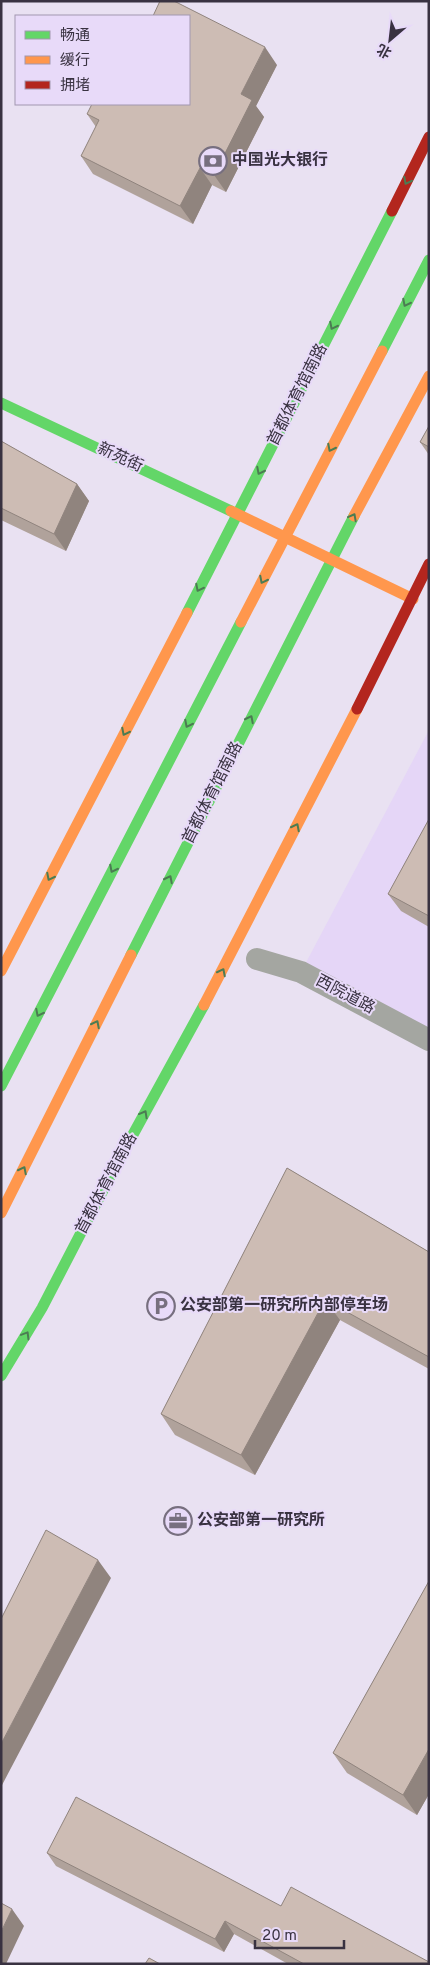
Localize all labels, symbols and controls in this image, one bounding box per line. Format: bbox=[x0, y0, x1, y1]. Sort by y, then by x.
legend bbox=[15, 15, 190, 105]
north arrow bbox=[365, 15, 415, 65]
text: 畅通 bbox=[60, 27, 90, 46]
text: 北 bbox=[374, 39, 395, 61]
text: 缓行 bbox=[60, 52, 90, 71]
text: 拥堵 bbox=[60, 77, 90, 96]
bank icon: 中国光大银行 bbox=[198, 146, 228, 176]
place label: 中国光大银行 bbox=[232, 151, 328, 171]
one-way arrow bbox=[403, 176, 413, 185]
one-way arrow bbox=[402, 298, 412, 307]
one-way arrow bbox=[329, 321, 339, 330]
street label: 首都体育馆南路 bbox=[264, 341, 332, 449]
street label: 新苑街 bbox=[94, 439, 146, 477]
one-way arrow bbox=[327, 442, 337, 451]
one-way arrow bbox=[256, 466, 266, 475]
one-way arrow bbox=[347, 513, 357, 522]
one-way arrow bbox=[259, 575, 269, 584]
one-way arrow bbox=[195, 583, 205, 592]
one-way arrow bbox=[244, 715, 254, 724]
one-way arrow bbox=[184, 719, 194, 728]
one-way arrow bbox=[121, 727, 131, 736]
street label: 首都体育馆南路 bbox=[179, 739, 247, 847]
one-way arrow bbox=[290, 823, 300, 832]
one-way arrow bbox=[110, 863, 120, 872]
one-way arrow bbox=[46, 872, 56, 881]
one-way arrow bbox=[163, 875, 173, 884]
one-way arrow bbox=[216, 968, 226, 977]
street label: 西院道路 bbox=[312, 971, 378, 1019]
one-way arrow bbox=[35, 1008, 45, 1017]
one-way arrow bbox=[90, 1021, 100, 1030]
one-way arrow bbox=[138, 1110, 148, 1119]
street label: 首都体育馆南路 bbox=[72, 1130, 142, 1238]
one-way arrow bbox=[17, 1166, 27, 1175]
parking icon: 公安部第一研究所内部停车场 bbox=[146, 1291, 176, 1321]
place label: 公安部第一研究所内部停车场 bbox=[180, 1296, 388, 1316]
one-way arrow bbox=[20, 1331, 30, 1340]
office icon: 公安部第一研究所 bbox=[163, 1506, 193, 1536]
place label: 公安部第一研究所 bbox=[197, 1511, 325, 1531]
scale bar bbox=[255, 1918, 344, 1950]
text: 20 m bbox=[262, 1927, 297, 1946]

